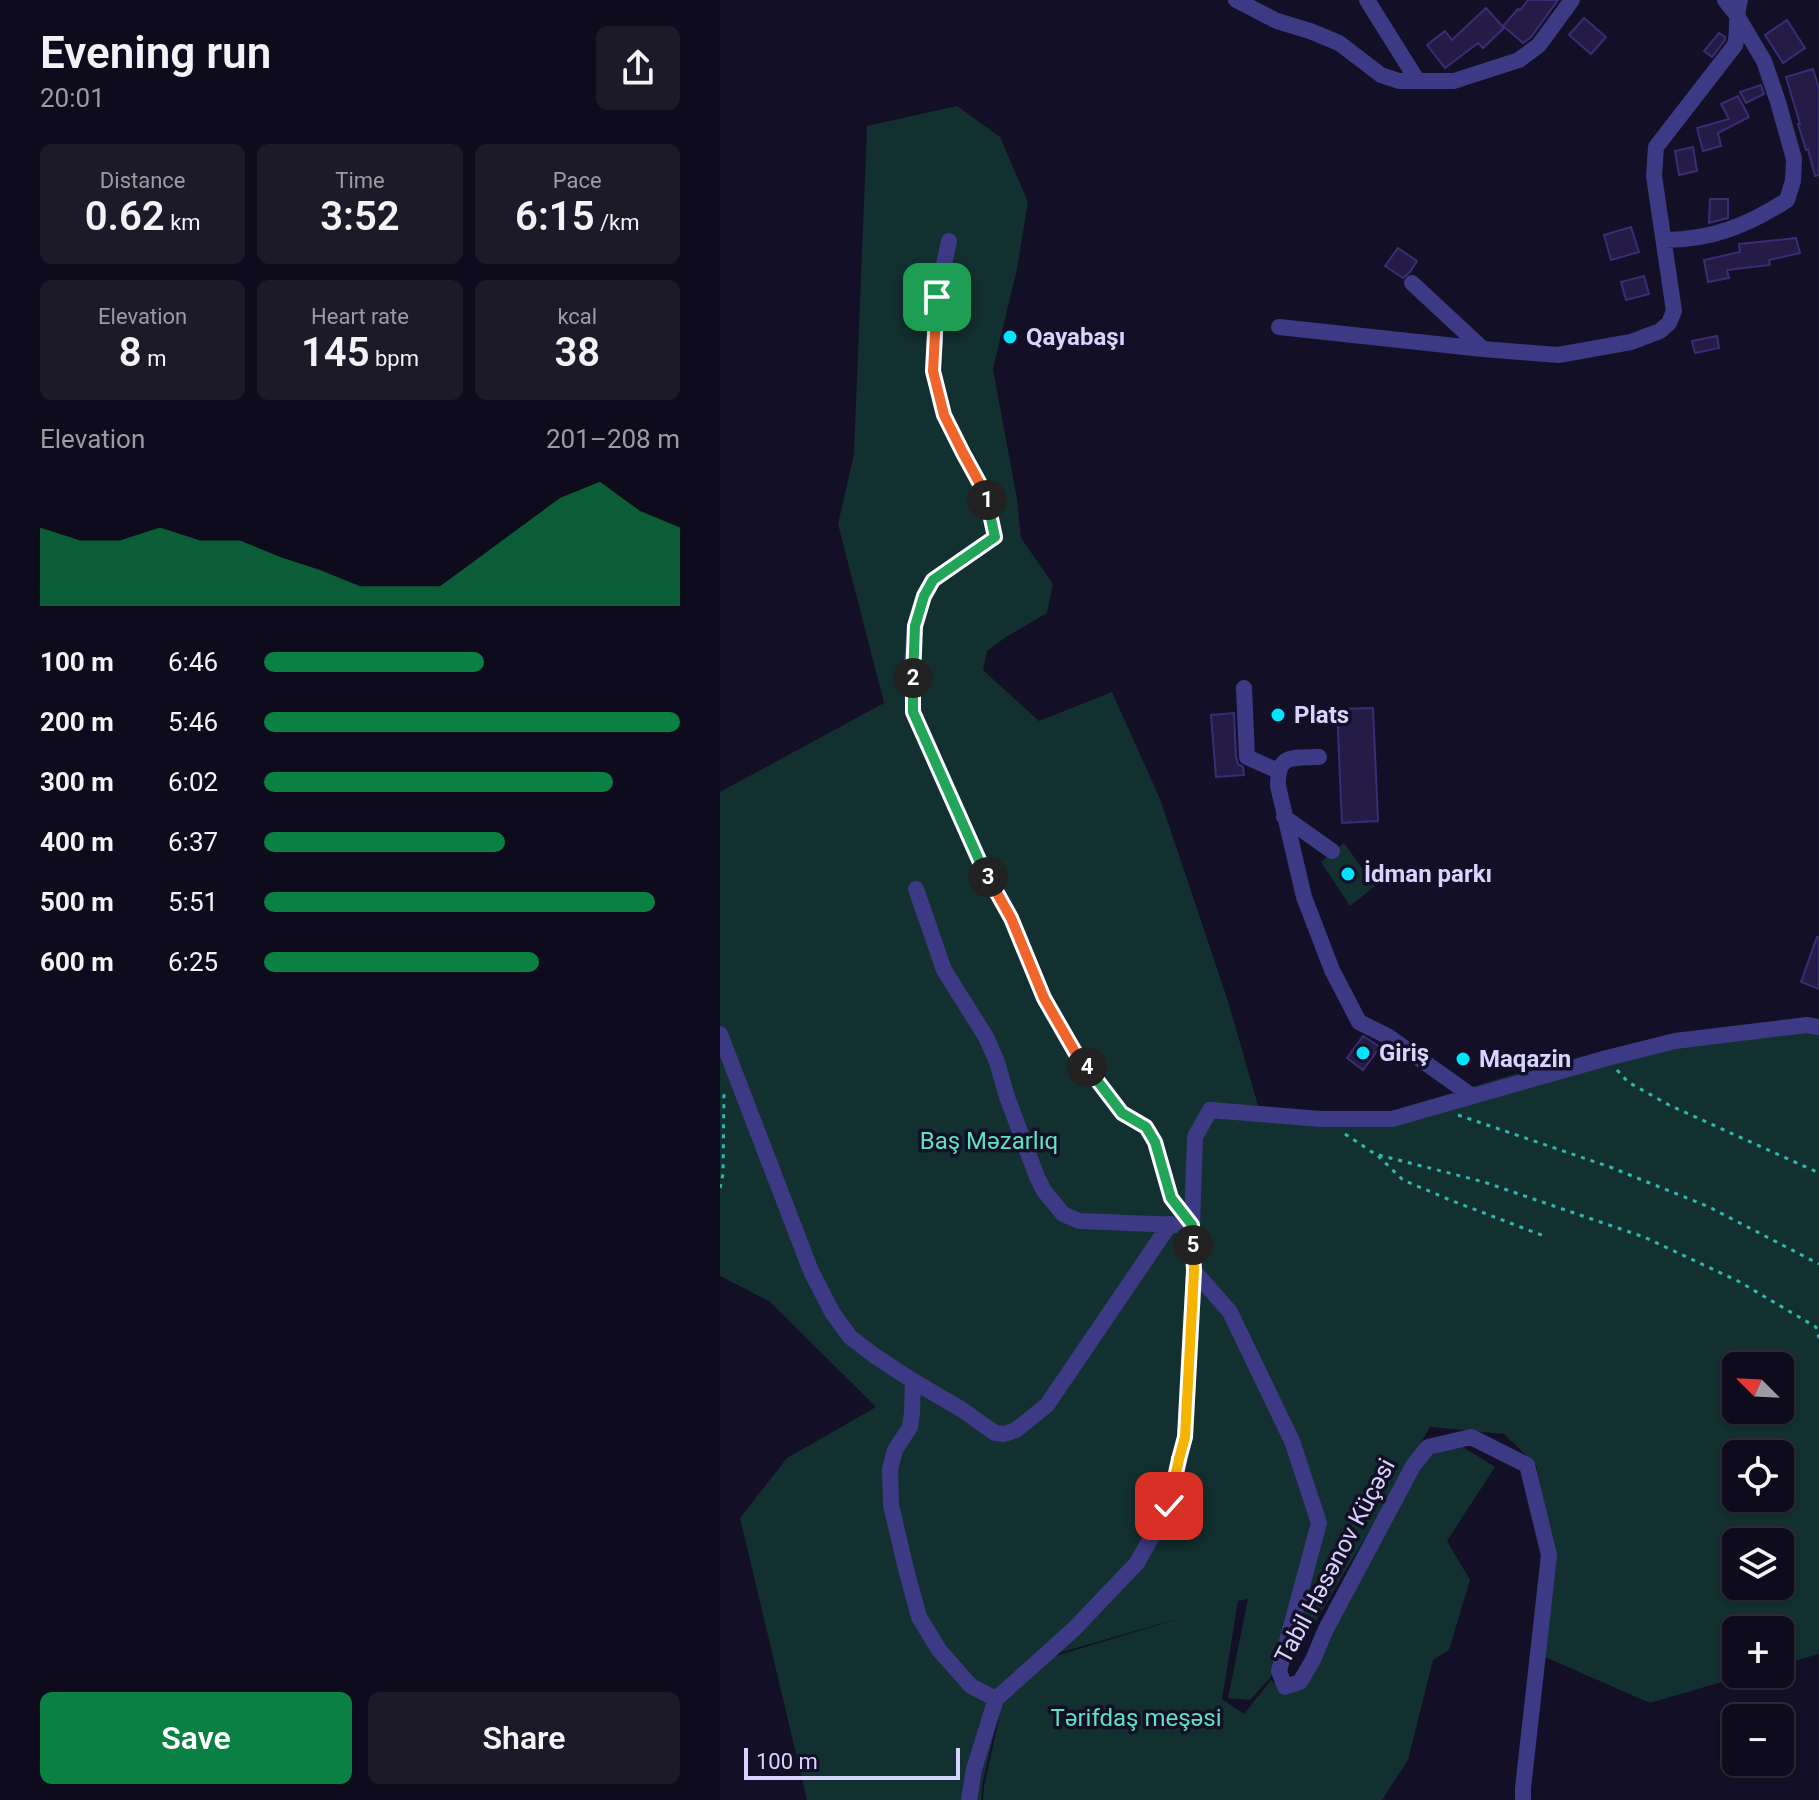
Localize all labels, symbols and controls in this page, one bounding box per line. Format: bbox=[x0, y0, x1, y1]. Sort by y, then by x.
button: share bbox=[596, 26, 680, 110]
text: Evening run bbox=[40, 27, 271, 79]
text: 20:01 bbox=[40, 83, 105, 113]
text: Distance bbox=[100, 168, 185, 193]
text: Time bbox=[335, 168, 385, 193]
text: Pace bbox=[553, 168, 602, 193]
text: 0.62 bbox=[85, 193, 165, 240]
text: 3:52 bbox=[320, 193, 400, 240]
text: 6:15 bbox=[515, 193, 595, 240]
text: km bbox=[165, 210, 201, 235]
text: /km bbox=[595, 210, 640, 235]
pin bbox=[903, 263, 971, 331]
icon: arrive bbox=[915, 275, 959, 319]
text: Elevation bbox=[98, 304, 187, 329]
text: Heart rate bbox=[311, 304, 409, 329]
text: kcal bbox=[557, 304, 597, 329]
place label: Qayabaşı bbox=[1026, 323, 1125, 351]
marker: Qayabaşı bbox=[1001, 328, 1019, 346]
text: 8 bbox=[119, 329, 142, 376]
text: 145 bbox=[301, 329, 370, 376]
text: 38 bbox=[554, 329, 600, 376]
text: m bbox=[142, 346, 166, 371]
text: bpm bbox=[370, 346, 419, 371]
text: Elevation bbox=[40, 424, 145, 454]
text: 201–208 m bbox=[546, 424, 680, 454]
pin: 1 bbox=[967, 480, 1007, 520]
text: 1 bbox=[981, 487, 993, 512]
text: 100 m bbox=[40, 647, 114, 677]
text: 6:46 bbox=[168, 647, 218, 677]
pin: 2 bbox=[893, 658, 933, 698]
text: 2 bbox=[907, 665, 919, 690]
place label: Plats bbox=[1294, 701, 1349, 729]
marker: Plats bbox=[1269, 706, 1287, 724]
text: 200 m bbox=[40, 707, 114, 737]
text: 5:46 bbox=[168, 707, 218, 737]
text: 300 m bbox=[40, 767, 114, 797]
text: 6:02 bbox=[168, 767, 218, 797]
text: 400 m bbox=[40, 827, 114, 857]
text: 6:37 bbox=[168, 827, 218, 857]
pin: 3 bbox=[968, 857, 1008, 897]
place label: İdman parkı bbox=[1364, 860, 1492, 888]
text: 3 bbox=[982, 864, 994, 889]
marker: İdman parkı bbox=[1339, 865, 1357, 883]
text: 500 m bbox=[40, 887, 114, 917]
text: 5:51 bbox=[168, 887, 218, 917]
text: 600 m bbox=[40, 947, 114, 977]
text: 6:25 bbox=[168, 947, 218, 977]
place label: Giriş bbox=[1379, 1039, 1429, 1067]
marker: Giriş bbox=[1354, 1044, 1372, 1062]
place label: Maqazin bbox=[1479, 1045, 1571, 1073]
pin: 4 bbox=[1067, 1047, 1107, 1087]
marker: Maqazin bbox=[1454, 1050, 1472, 1068]
text: 4 bbox=[1081, 1054, 1093, 1079]
park label: Baş Məzarlıq bbox=[920, 1127, 1058, 1155]
pin: 5 bbox=[1173, 1225, 1213, 1265]
text: 5 bbox=[1187, 1232, 1199, 1257]
north arrow bbox=[1722, 1352, 1794, 1424]
map controls bbox=[1722, 1352, 1794, 1776]
button: locate bbox=[1722, 1440, 1794, 1512]
street label: Tabil Həsənov Küçəsi bbox=[1269, 1454, 1401, 1668]
pin bbox=[1135, 1472, 1203, 1540]
icon: check bbox=[1147, 1484, 1191, 1528]
button: layers bbox=[1722, 1528, 1794, 1600]
button: + bbox=[1722, 1616, 1794, 1688]
button: Save bbox=[40, 1692, 352, 1784]
button: Share bbox=[368, 1692, 680, 1784]
park label: Tərifdaş meşəsi bbox=[1051, 1704, 1221, 1732]
button: − bbox=[1722, 1704, 1794, 1776]
scale bar bbox=[744, 1744, 960, 1780]
text: 100 m bbox=[756, 1749, 818, 1774]

